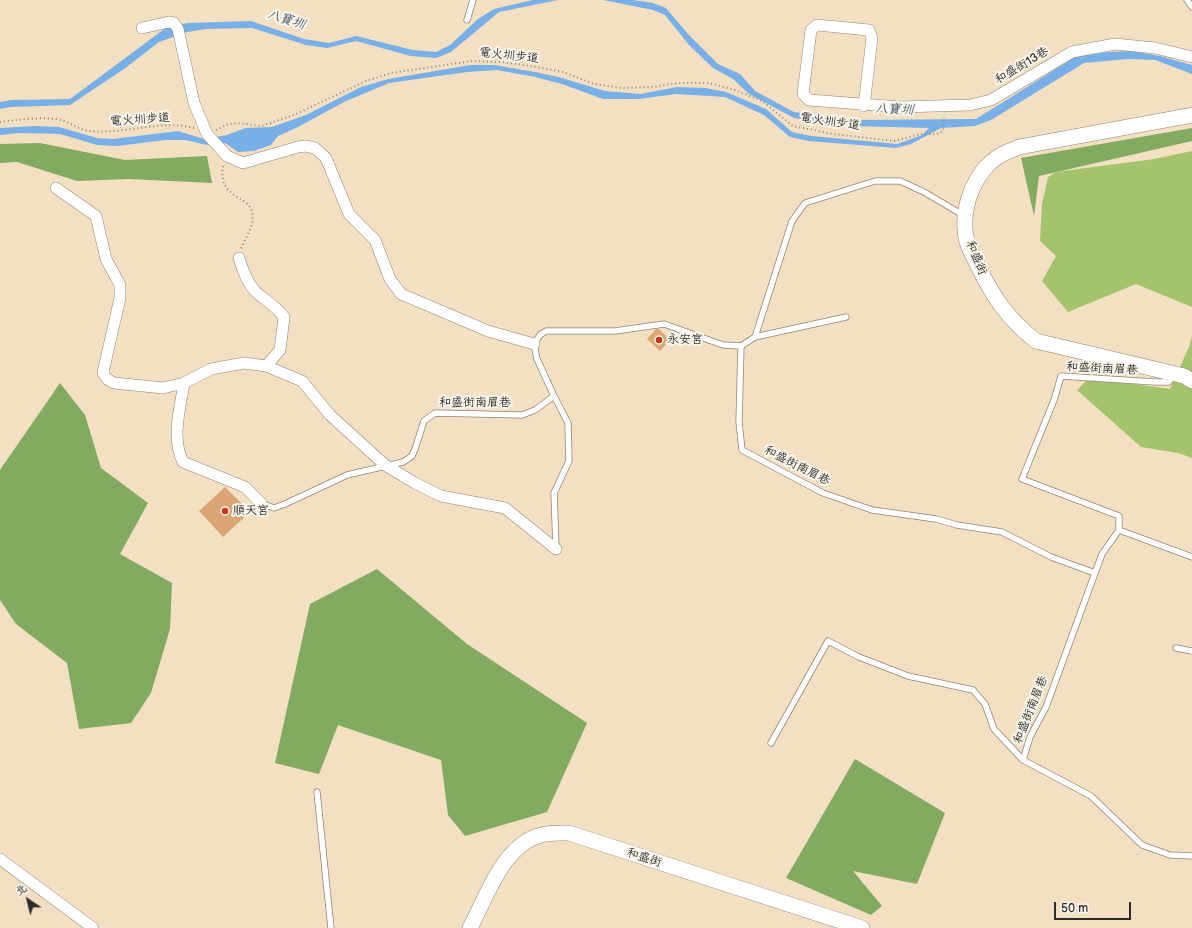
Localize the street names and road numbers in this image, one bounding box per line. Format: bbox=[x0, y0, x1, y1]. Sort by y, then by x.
street label: 和盛街13巷 bbox=[993, 44, 1051, 88]
street label: 電火圳步道 bbox=[478, 46, 540, 66]
street label: 電火圳步道 bbox=[110, 111, 170, 129]
street label: 電火圳步道 bbox=[799, 111, 861, 133]
street label: 和盛街 bbox=[962, 239, 990, 277]
street label: 和盛街南眉巷 bbox=[1066, 360, 1138, 378]
street label: 和盛街南眉巷 bbox=[439, 396, 511, 410]
street label: 和盛街南眉巷 bbox=[762, 443, 832, 489]
street label: 和盛街南眉巷 bbox=[1011, 674, 1051, 746]
street label: 和盛街 bbox=[625, 846, 663, 870]

